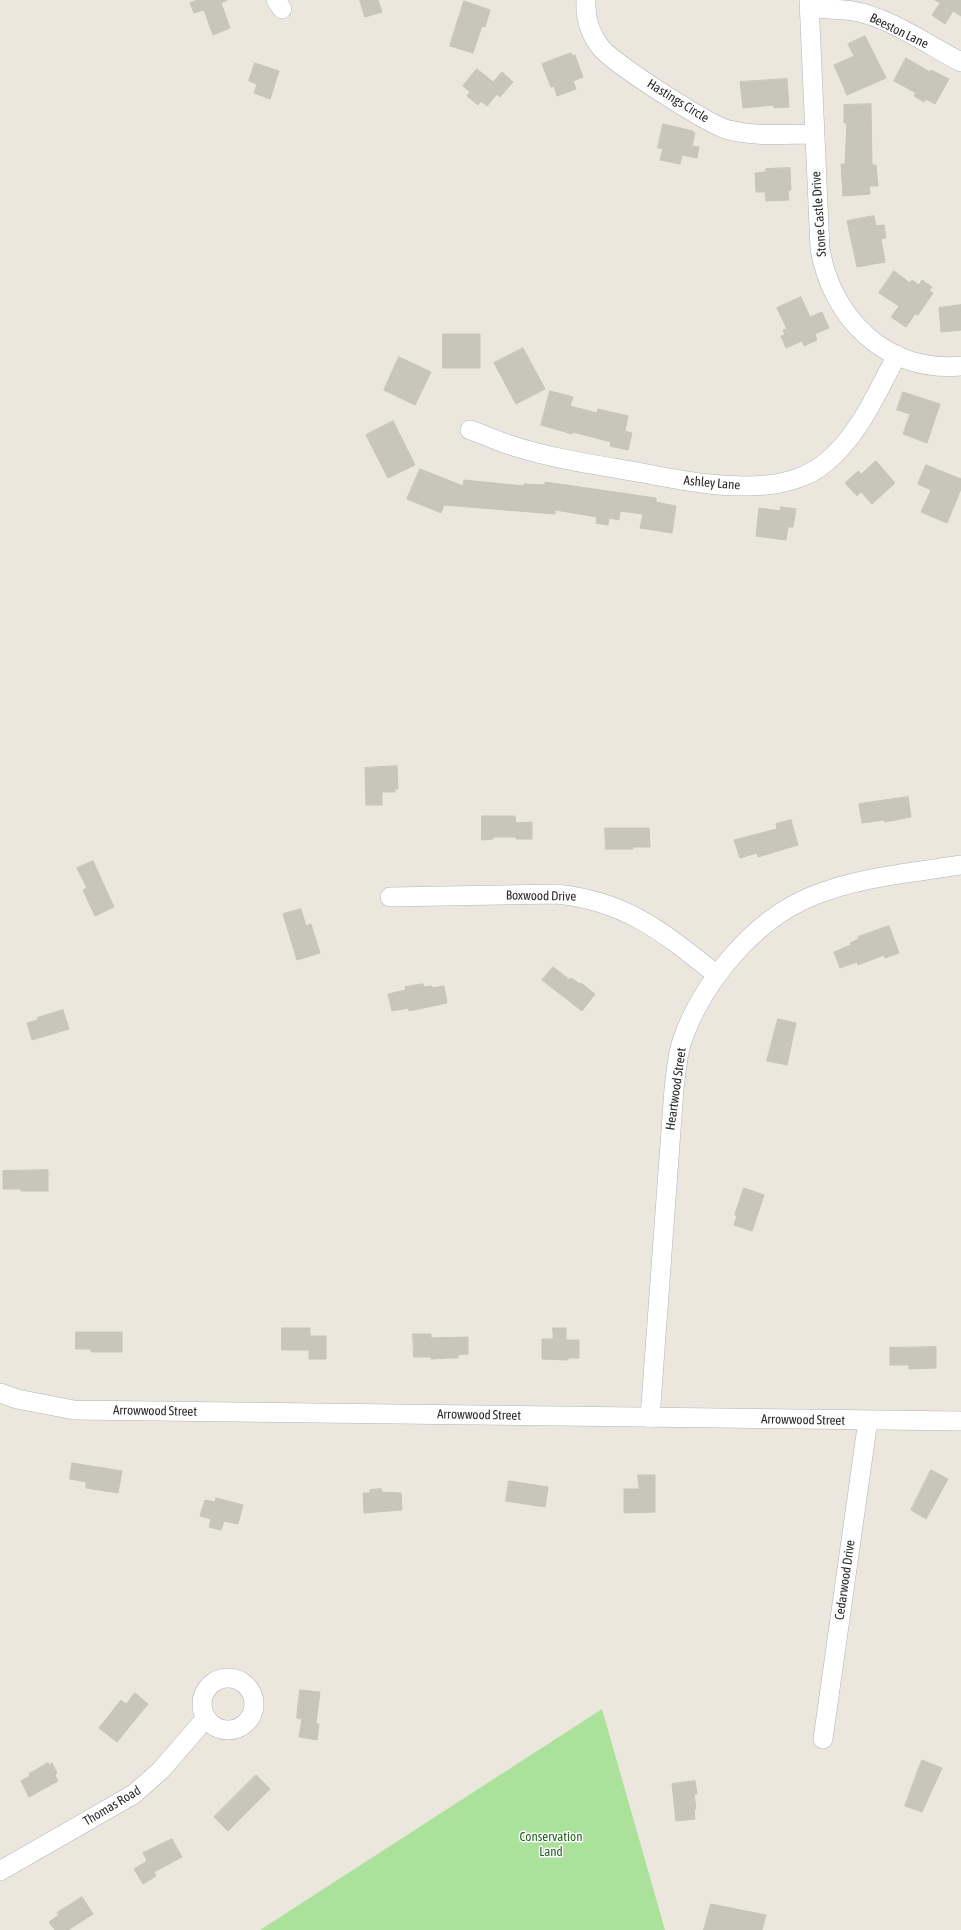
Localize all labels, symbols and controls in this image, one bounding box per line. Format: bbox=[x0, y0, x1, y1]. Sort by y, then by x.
street label: Beeston Lane bbox=[867, 10, 931, 52]
street label: Hastings Circle bbox=[644, 76, 712, 126]
street label: Stone Castle Drive bbox=[808, 171, 830, 257]
street label: Ashley Lane bbox=[683, 473, 741, 493]
street label: Boxwood Drive bbox=[506, 888, 576, 904]
street label: Heartwood Street bbox=[662, 1047, 690, 1131]
street label: Arrowwood Street bbox=[113, 1402, 197, 1420]
street label: Arrowwood Street bbox=[437, 1406, 521, 1424]
street label: Arrowwood Street bbox=[761, 1411, 845, 1429]
street label: Cedarwood Drive bbox=[832, 1539, 858, 1621]
street label: Thomas Road bbox=[80, 1783, 144, 1829]
park label: Conservation Land bbox=[519, 1829, 583, 1860]

